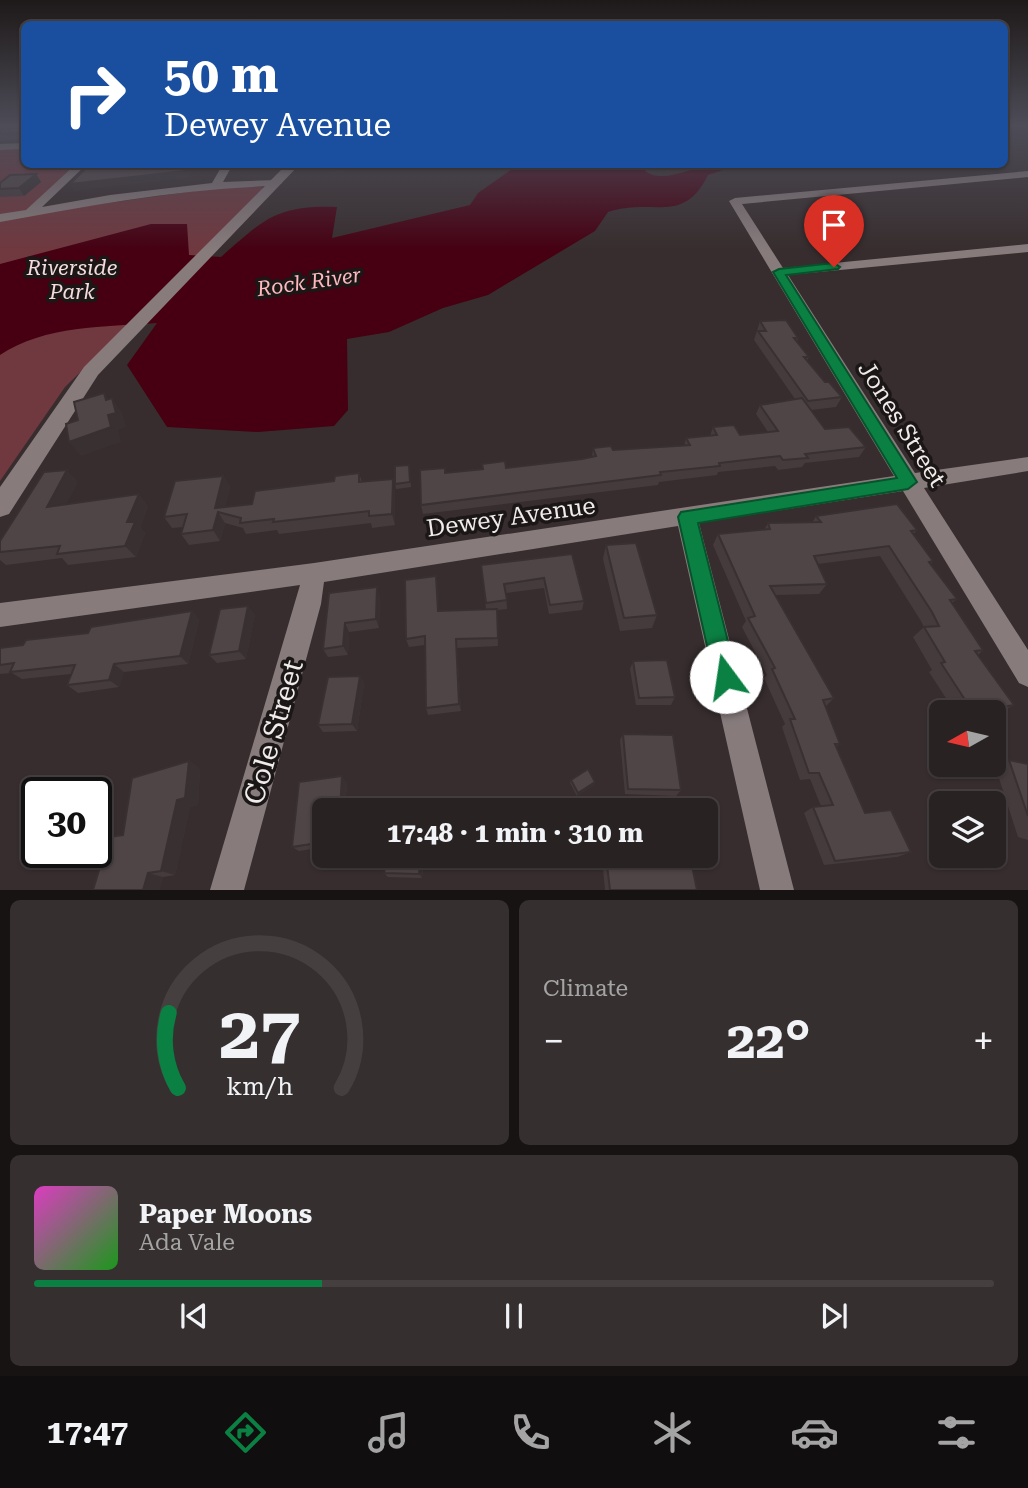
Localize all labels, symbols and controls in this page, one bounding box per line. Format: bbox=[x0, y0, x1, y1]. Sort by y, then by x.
text: 50 m bbox=[164, 47, 279, 104]
icon: right bbox=[49, 49, 140, 140]
text: Dewey Avenue bbox=[164, 106, 391, 144]
pin bbox=[804, 195, 864, 267]
icon: arrive bbox=[815, 206, 853, 244]
park label: Riverside Park bbox=[26, 256, 117, 304]
water label: Rock River bbox=[254, 263, 363, 301]
street label: Jones Street bbox=[852, 356, 952, 492]
street label: Dewey Avenue bbox=[425, 491, 597, 543]
position arrow bbox=[689, 640, 763, 714]
street label: Cole Street bbox=[237, 656, 310, 808]
north arrow bbox=[929, 700, 1006, 777]
map controls bbox=[929, 700, 1006, 868]
speed limit sign: 30 bbox=[21, 777, 112, 868]
button: layers bbox=[929, 791, 1006, 868]
text: 17:48 · 1 min · 310 m bbox=[387, 818, 643, 848]
text: Climate bbox=[543, 975, 628, 1002]
text: 27 bbox=[219, 992, 300, 1077]
text: 22° bbox=[726, 1010, 811, 1071]
text: − bbox=[543, 1019, 564, 1063]
text: + bbox=[973, 1019, 994, 1063]
text: km/h bbox=[226, 1072, 293, 1101]
text: Paper Moons bbox=[139, 1199, 312, 1229]
text: Ada Vale bbox=[139, 1229, 235, 1256]
icon: previous bbox=[175, 1297, 213, 1335]
icon: pause bbox=[495, 1297, 533, 1335]
icon: next bbox=[815, 1297, 853, 1335]
icon: directions bbox=[221, 1408, 270, 1457]
icon: music bbox=[364, 1408, 413, 1457]
icon: phone bbox=[506, 1408, 555, 1457]
icon: climate bbox=[648, 1408, 697, 1457]
icon: car bbox=[790, 1408, 839, 1457]
icon: filters bbox=[932, 1408, 981, 1457]
text: 17:47 bbox=[47, 1413, 128, 1451]

